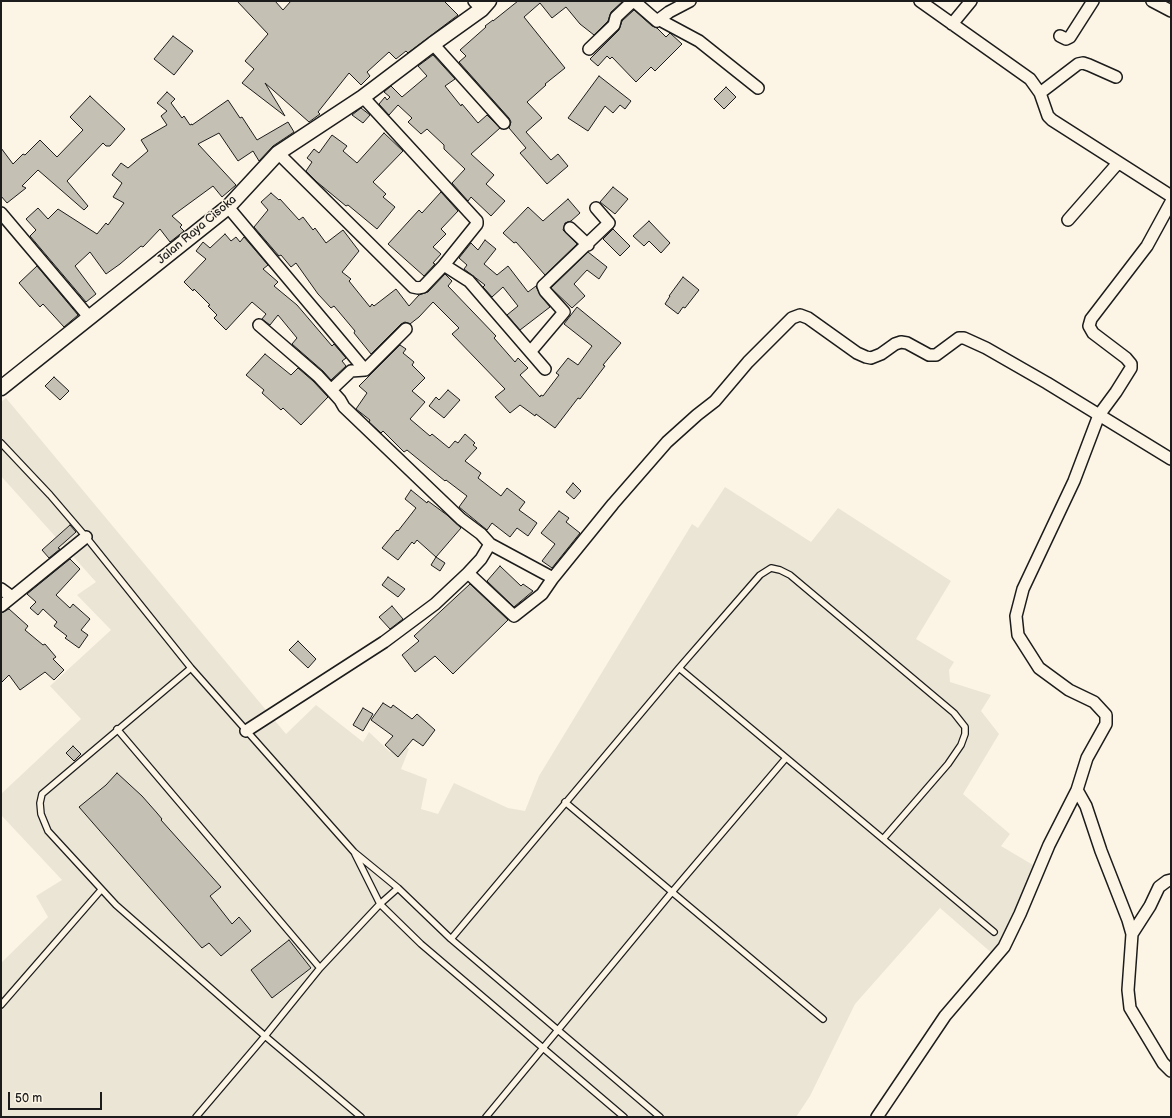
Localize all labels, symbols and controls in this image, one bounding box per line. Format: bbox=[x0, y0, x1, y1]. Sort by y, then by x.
street label: Jalan Raya Cisoka bbox=[154, 193, 240, 267]
scale bar bbox=[10, 1084, 104, 1110]
text: 50 m bbox=[15, 1091, 42, 1106]

